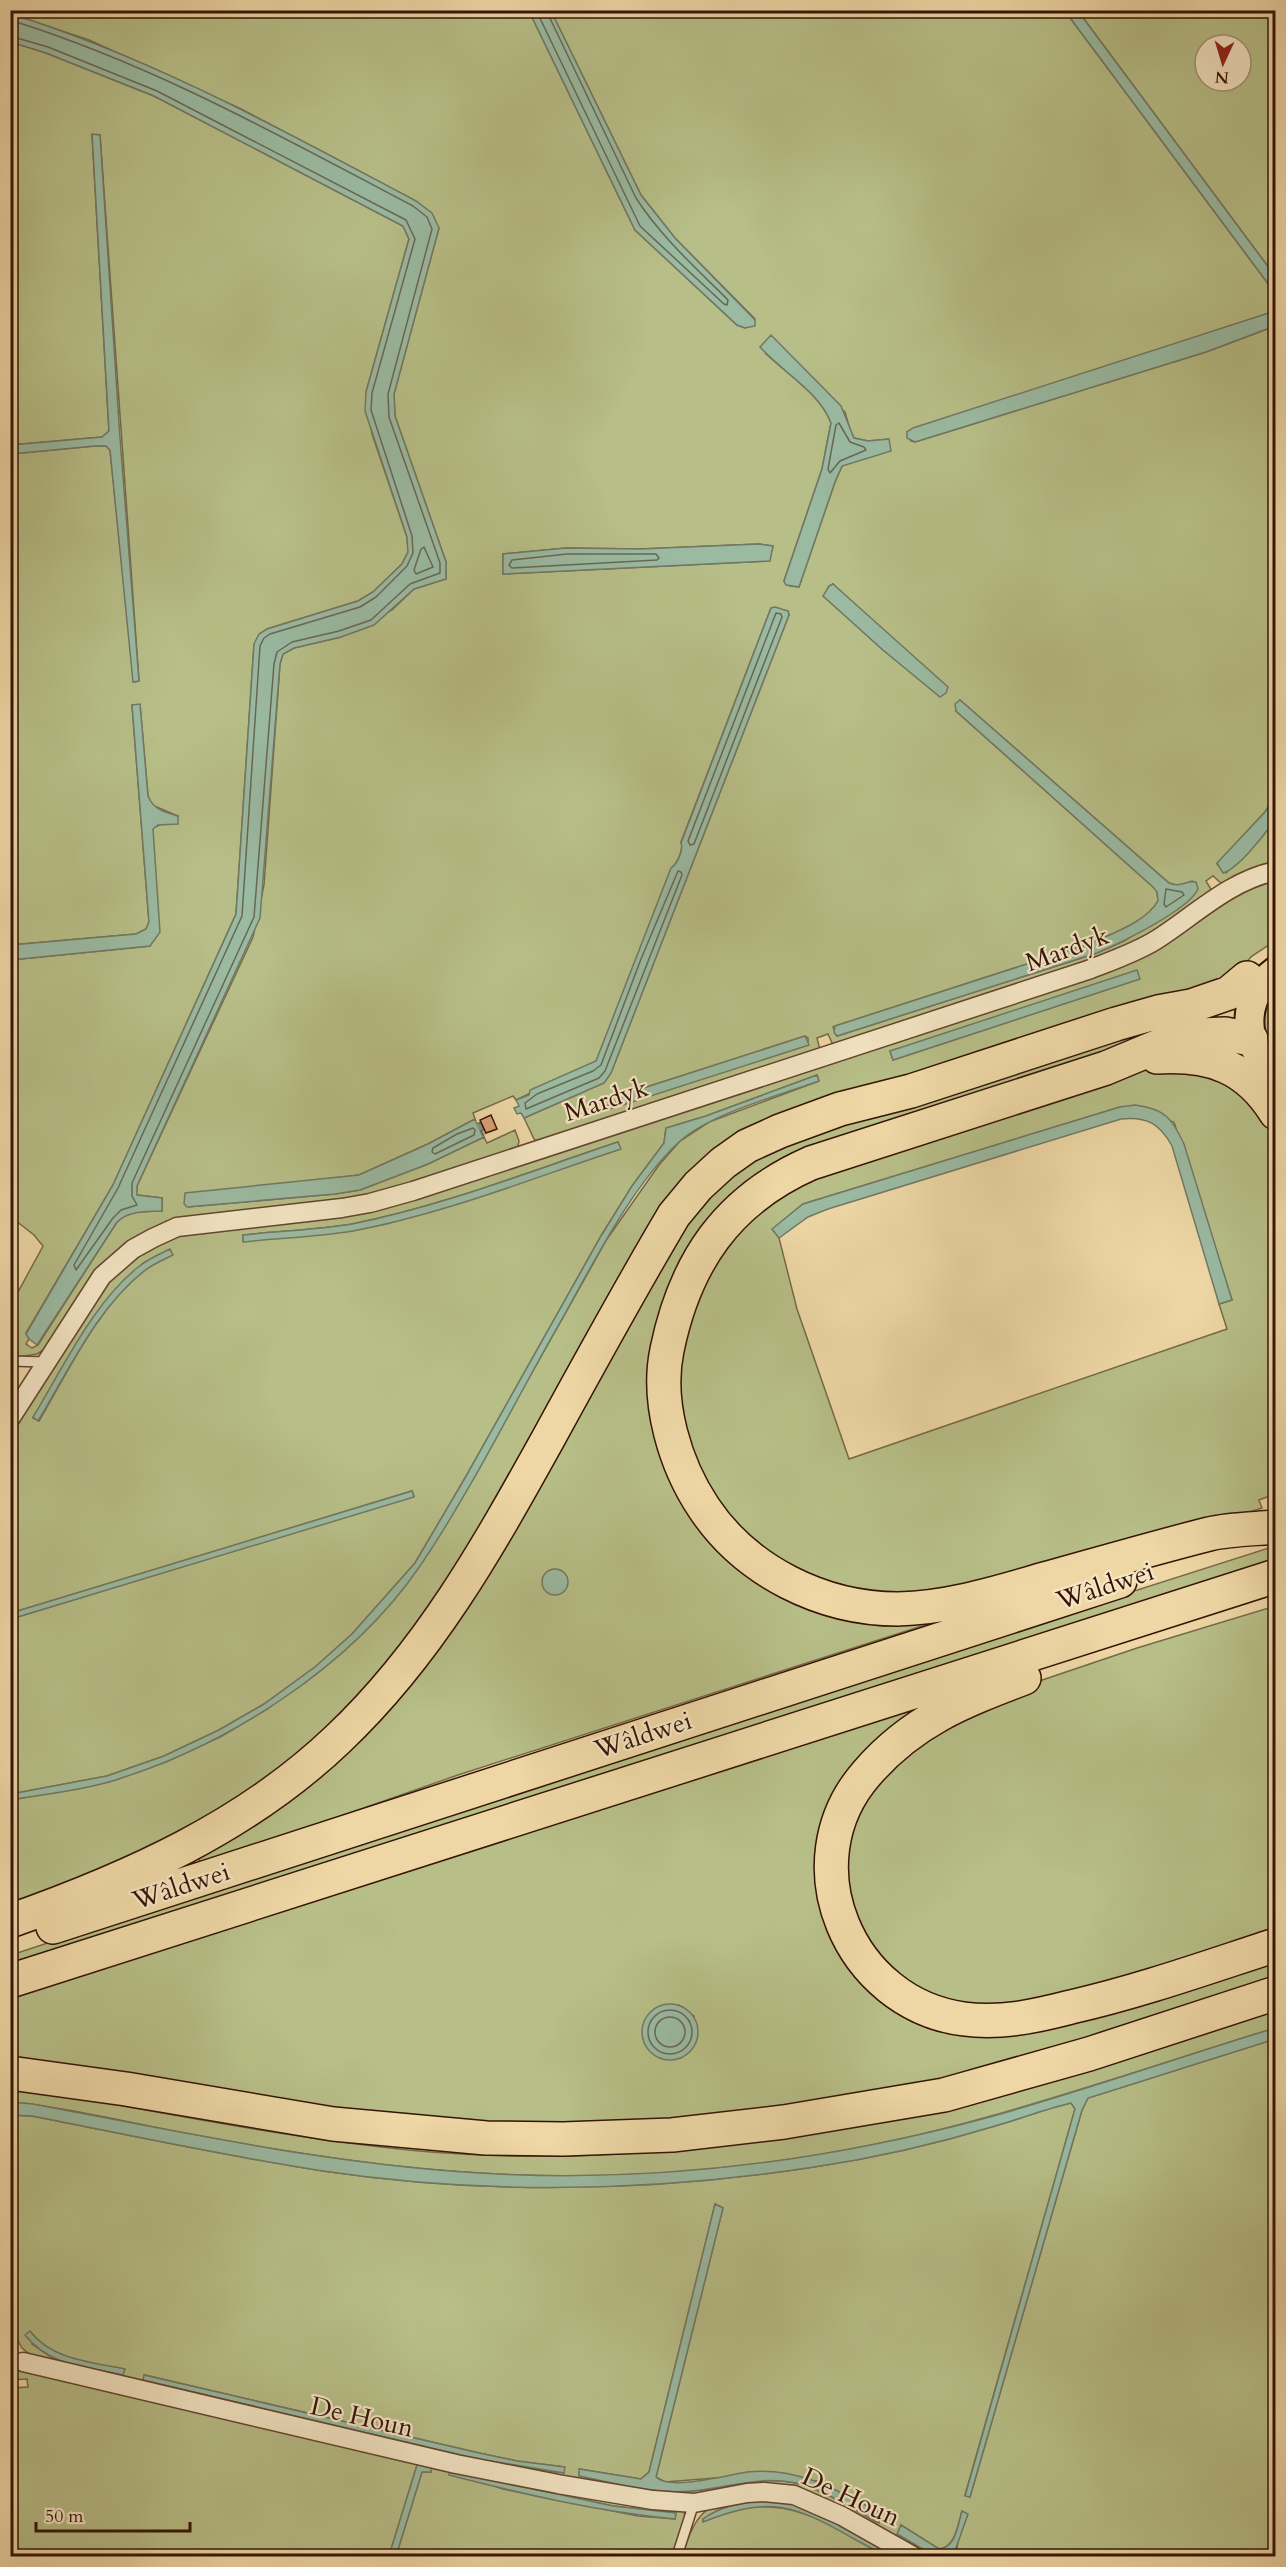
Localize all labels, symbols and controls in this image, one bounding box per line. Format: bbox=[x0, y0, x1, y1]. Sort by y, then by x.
north arrow bbox=[1193, 33, 1253, 93]
text: N bbox=[1214, 66, 1230, 88]
street label: Mardyk bbox=[1020, 918, 1114, 980]
street label: Mardyk bbox=[559, 1070, 653, 1130]
street label: Wâldwei bbox=[1051, 1554, 1158, 1618]
street label: Wâldwei bbox=[589, 1703, 696, 1767]
street label: Wâldwei bbox=[127, 1854, 234, 1918]
street label: De Houn bbox=[307, 2388, 417, 2446]
street label: De Houn bbox=[796, 2459, 906, 2535]
scale bar bbox=[36, 2495, 190, 2533]
text: 50 m bbox=[45, 2504, 84, 2529]

